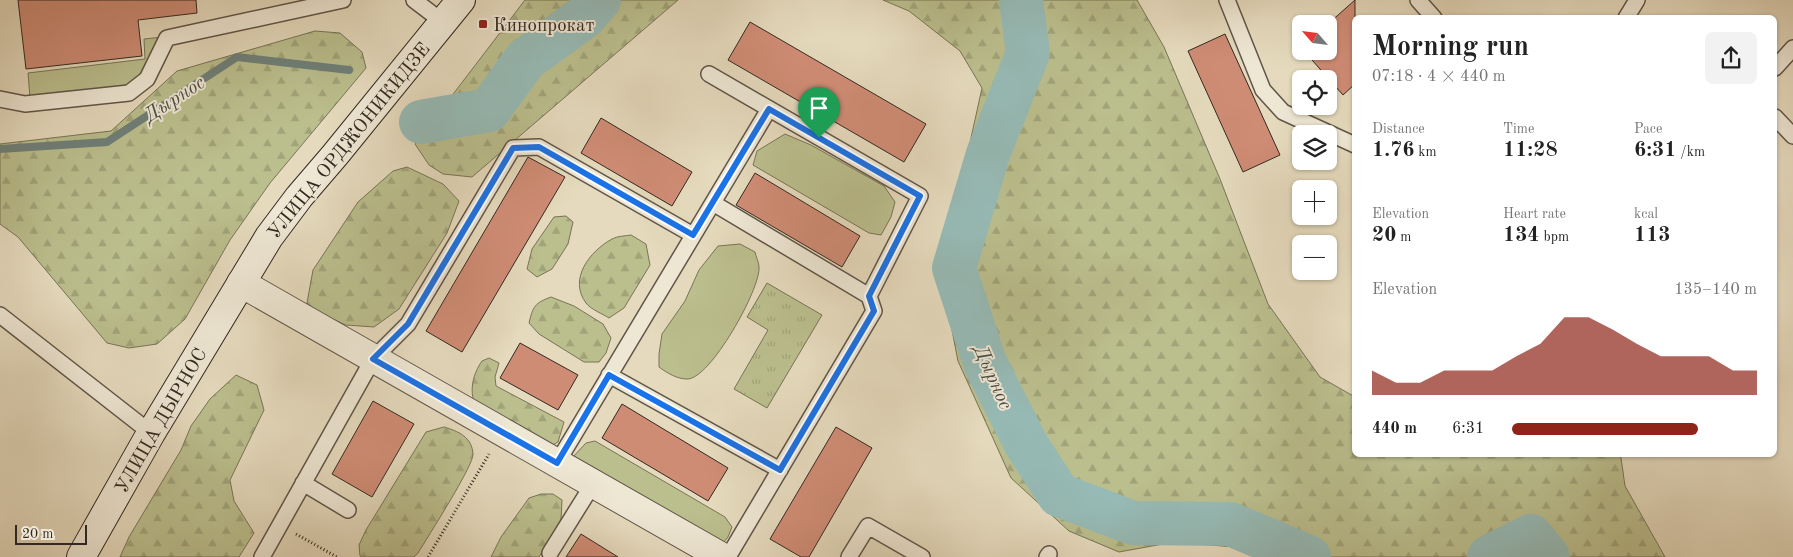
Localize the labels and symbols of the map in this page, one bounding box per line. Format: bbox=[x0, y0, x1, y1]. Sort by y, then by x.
north arrow bbox=[1292, 15, 1338, 60]
place label: Кинопрокат bbox=[493, 17, 594, 36]
marker: Кинопрокат bbox=[477, 18, 489, 30]
street label: УЛИЦА ОРДЖОНИКИДЗЕ bbox=[265, 40, 435, 243]
water label: Дырнос bbox=[138, 73, 209, 128]
pin bbox=[798, 87, 840, 138]
water label: Дырнос bbox=[968, 340, 1015, 413]
street label: УЛИЦА ДЫРНОС bbox=[113, 345, 211, 497]
scale bar bbox=[15, 522, 88, 545]

